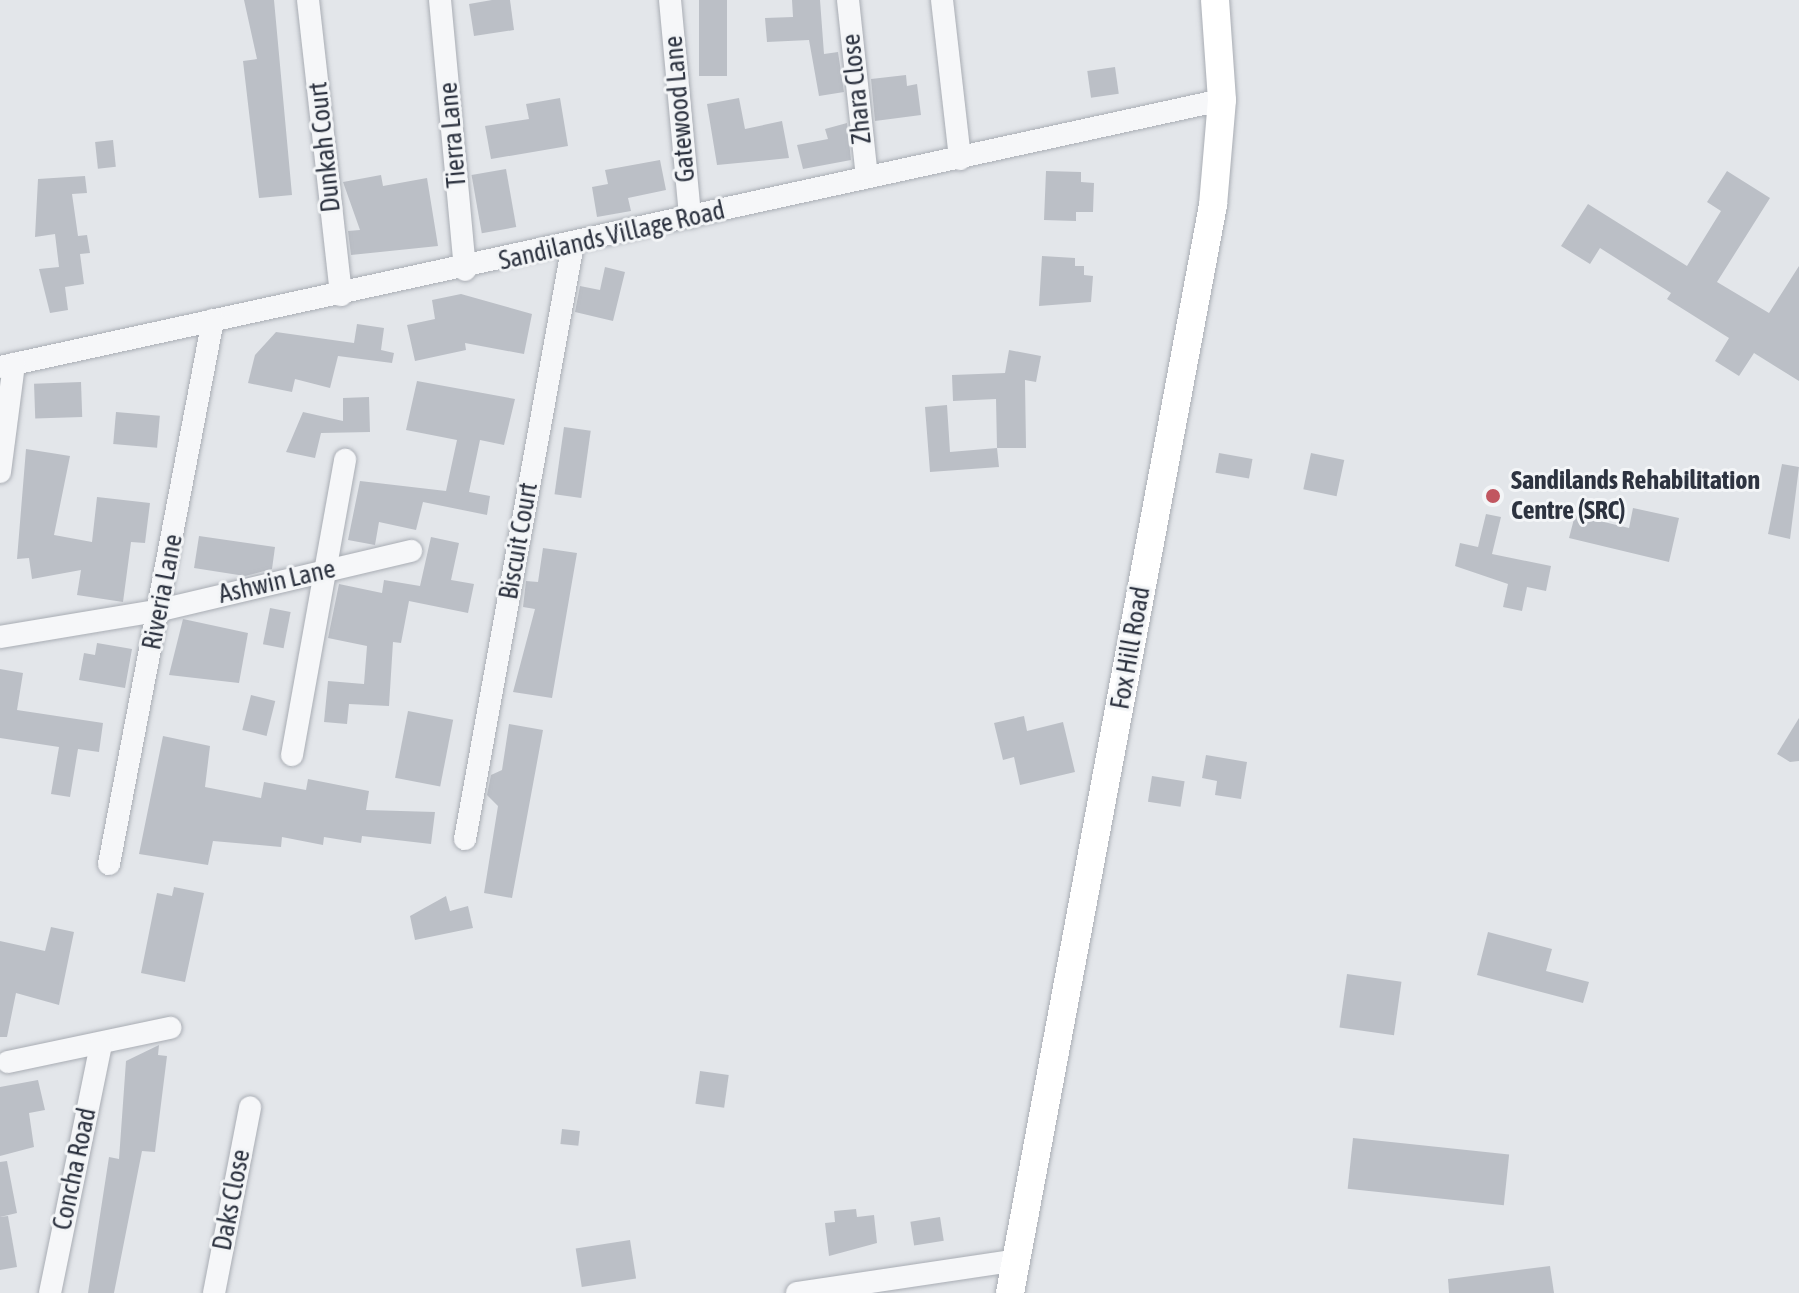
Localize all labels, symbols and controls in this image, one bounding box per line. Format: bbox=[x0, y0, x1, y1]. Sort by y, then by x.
street label: Zhara Close bbox=[836, 32, 878, 146]
street label: Gatewood Lane bbox=[658, 35, 702, 183]
street label: Dunkah Court bbox=[303, 80, 347, 214]
street label: Tierra Lane bbox=[433, 81, 473, 189]
street label: Sandilands Village Road bbox=[496, 195, 728, 277]
place label: Sandilands Rehabilitation Centre (SRC) bbox=[1511, 465, 1760, 526]
street label: Biscuit Court bbox=[493, 480, 545, 602]
marker: Sandilands Rehabilitation Centre (SRC) bbox=[1482, 485, 1504, 507]
street label: Riveria Lane bbox=[137, 532, 189, 652]
street label: Ashwin Lane bbox=[216, 553, 338, 611]
street label: Fox Hill Road bbox=[1105, 584, 1157, 712]
street label: Concha Road bbox=[47, 1105, 103, 1233]
street label: Daks Close bbox=[207, 1147, 257, 1253]

